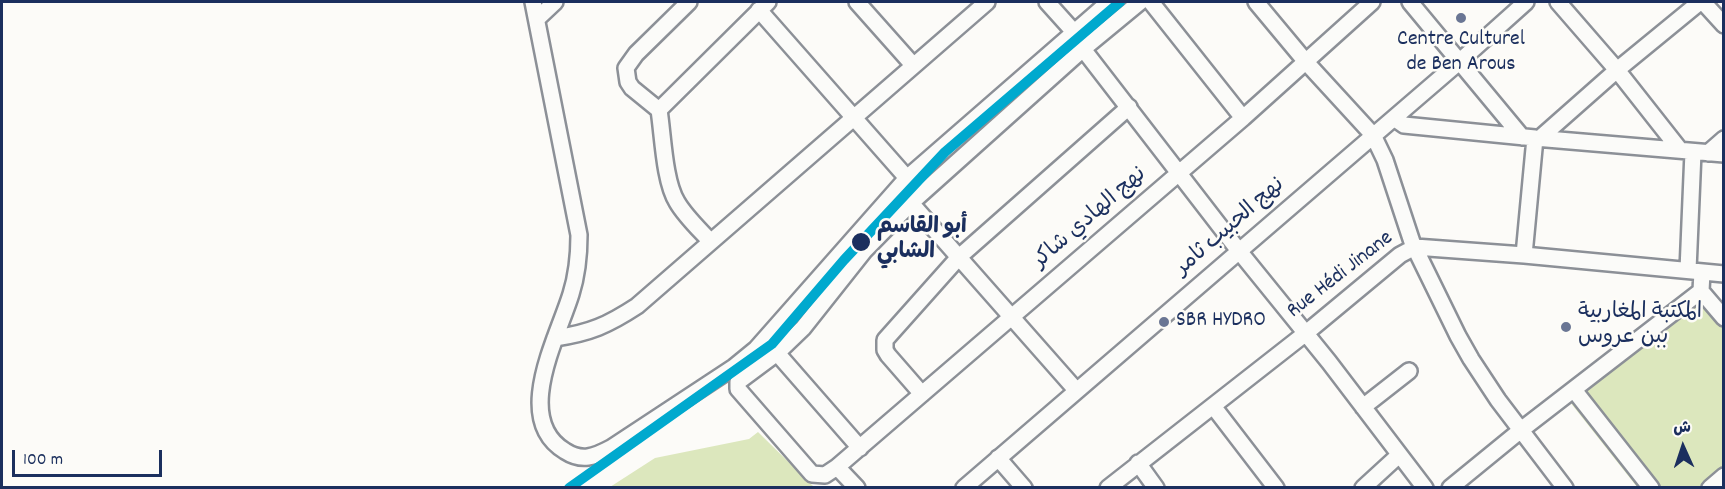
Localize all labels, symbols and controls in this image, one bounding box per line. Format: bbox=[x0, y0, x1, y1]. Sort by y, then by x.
marker: Centre Culturel de Ben Arous bbox=[1454, 11, 1468, 25]
place label: Centre Culturel de Ben Arous bbox=[1397, 28, 1525, 80]
street label: نهج الهادي شاكر bbox=[1029, 163, 1153, 275]
street label: نهج الحبيب ثامر bbox=[1171, 173, 1291, 283]
place label: أبو القاسم الشابي bbox=[877, 216, 967, 268]
street label: Rue Hédi Jinane bbox=[1283, 226, 1399, 326]
marker: أبو القاسم الشابي bbox=[850, 231, 872, 253]
place label: المكتبة المغاربية ببن عروس bbox=[1578, 301, 1702, 352]
place label: SBR HYDRO bbox=[1176, 309, 1266, 335]
marker: SBR HYDRO bbox=[1157, 315, 1171, 329]
marker: المكتبة المغاربية ببن عروس bbox=[1559, 320, 1573, 334]
north arrow bbox=[1653, 417, 1713, 477]
text: ش bbox=[1673, 417, 1691, 440]
scale bar bbox=[15, 438, 165, 476]
text: 100 m bbox=[23, 448, 63, 473]

